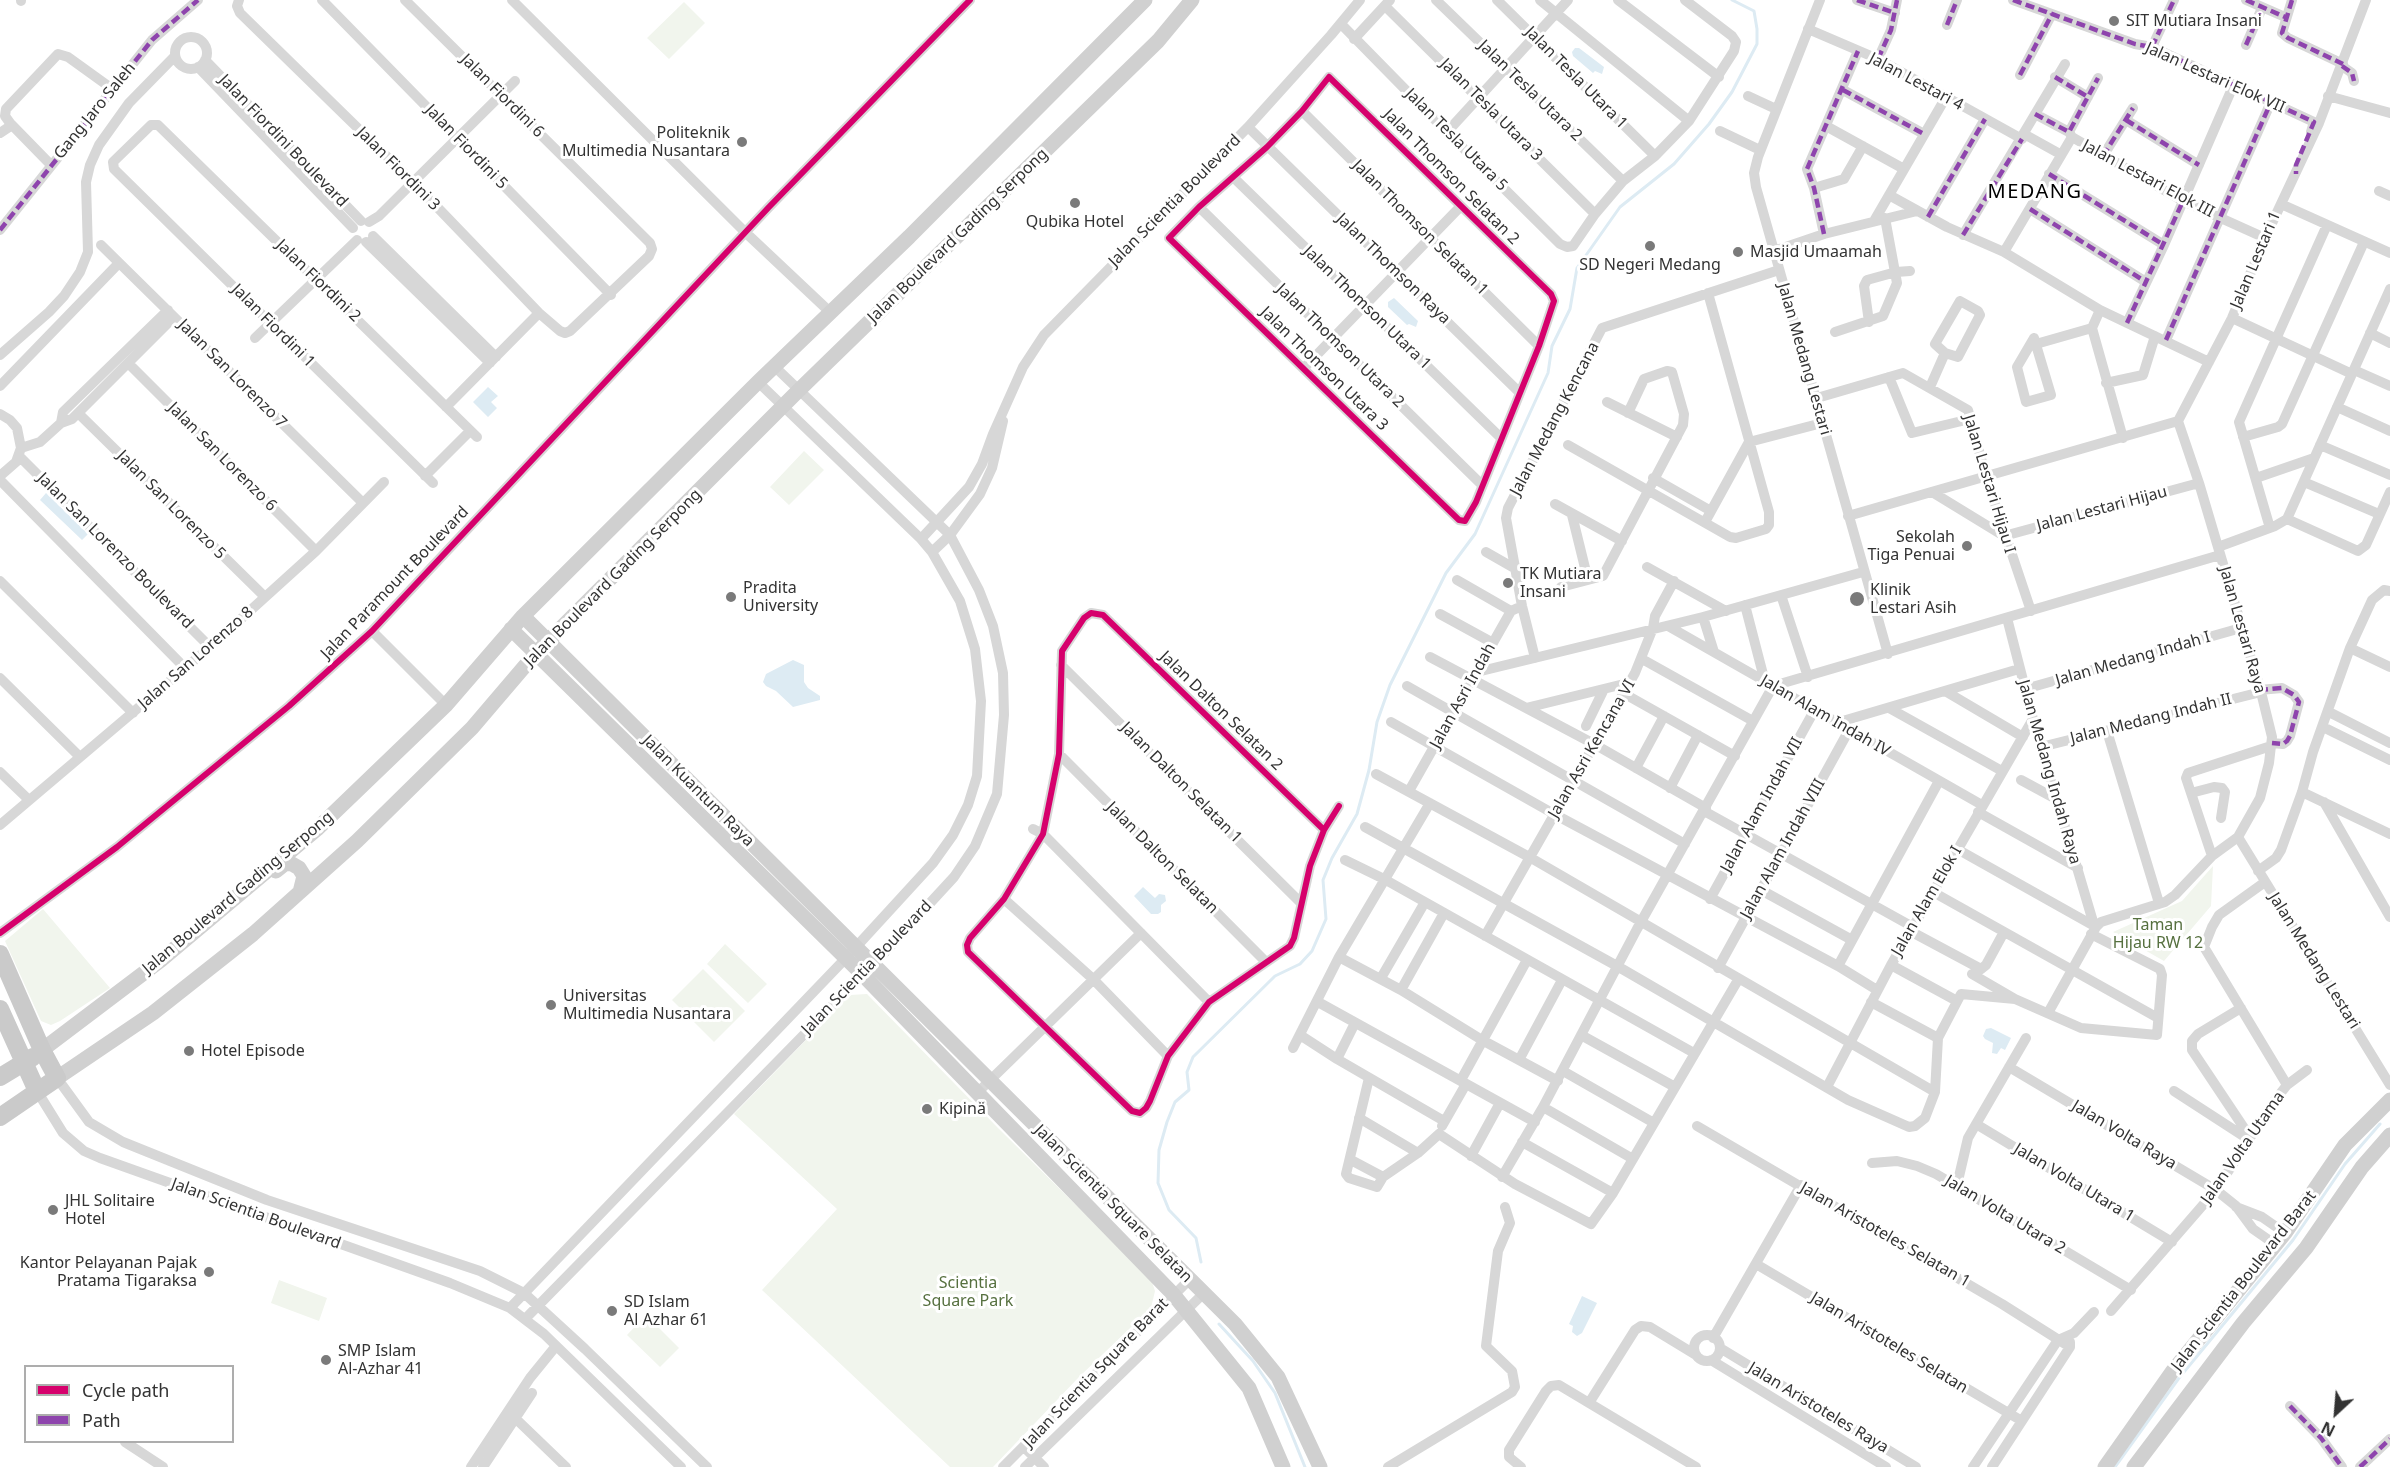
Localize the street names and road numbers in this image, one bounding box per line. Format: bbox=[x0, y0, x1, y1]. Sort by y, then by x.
street label: Jalan Tesla Utara 1 bbox=[1521, 23, 1631, 133]
street label: Jalan Tesla Utara 2 bbox=[1474, 36, 1586, 146]
street label: Jalan Lestari Elok VII bbox=[2142, 39, 2288, 117]
street label: Jalan Lestari 4 bbox=[1865, 49, 1967, 115]
street label: Jalan Fiordini 6 bbox=[456, 50, 548, 142]
street label: Jalan Tesla Utara 3 bbox=[1436, 55, 1546, 165]
street label: Gang Jaro Saleh bbox=[50, 59, 140, 163]
street label: Jalan Fiordini Boulevard bbox=[215, 71, 351, 211]
street label: Jalan Tesla Utara 5 bbox=[1401, 85, 1511, 195]
street label: Jalan Fiordini 5 bbox=[421, 101, 511, 193]
street label: Jalan Thomson Selatan 2 bbox=[1379, 105, 1523, 249]
street label: Jalan Fiordini 3 bbox=[352, 123, 444, 215]
street label: Jalan Scientia Boulevard bbox=[1105, 131, 1245, 271]
street label: Jalan Lestari Elok III bbox=[2079, 136, 2217, 222]
street label: Jalan Boulevard Gading Serpong bbox=[864, 145, 1052, 327]
street label: Jalan Thomson Selatan 1 bbox=[1348, 156, 1492, 300]
street label: Jalan Lestari 1 bbox=[2227, 208, 2285, 312]
street label: Jalan Thomson Raya bbox=[1332, 210, 1454, 328]
street label: Jalan Fiordini 2 bbox=[272, 236, 364, 326]
street label: Jalan Thomson Utara 1 bbox=[1299, 242, 1435, 374]
street label: Jalan Fiordini 1 bbox=[227, 280, 319, 372]
street label: Jalan Thomson Utara 2 bbox=[1272, 280, 1408, 412]
street label: Jalan Medang Lestari bbox=[1773, 281, 1835, 437]
street label: Jalan Thomson Utara 3 bbox=[1256, 303, 1392, 435]
street label: Jalan San Lorenzo 7 bbox=[174, 316, 290, 432]
street label: Jalan Medang Kencana bbox=[1506, 339, 1604, 499]
street label: Jalan San Lorenzo 6 bbox=[164, 399, 280, 515]
street label: Jalan Lestari Hijau I bbox=[1959, 412, 2019, 556]
street label: Jalan San Lorenzo 5 bbox=[113, 447, 229, 563]
street label: Jalan San Lorenzo Boulevard bbox=[33, 469, 197, 633]
street label: Jalan Lestari Hijau bbox=[2035, 482, 2169, 536]
street label: Jalan Boulevard Gading Serpong bbox=[520, 485, 706, 671]
street label: Jalan Paramount Boulevard bbox=[317, 503, 473, 663]
street label: Jalan Lestari Raya bbox=[2215, 564, 2269, 696]
street label: Jalan San Lorenzo 8 bbox=[135, 603, 257, 713]
street label: Jalan Medang Indah I bbox=[2053, 628, 2213, 690]
street label: Jalan Asri Indah bbox=[1426, 640, 1500, 752]
street label: Jalan Dalton Selatan 2 bbox=[1155, 647, 1287, 775]
street label: Jalan Alam Indah IV bbox=[1757, 671, 1893, 761]
street label: Jalan Asri Kencana VI bbox=[1544, 676, 1640, 822]
street label: Jalan Medang Indah Raya bbox=[2013, 678, 2085, 866]
street label: Jalan Medang Indah II bbox=[2068, 690, 2234, 748]
street label: Jalan Dalton Selatan 1 bbox=[1116, 718, 1246, 848]
street label: Jalan Kuantum Raya bbox=[638, 731, 758, 851]
street label: Jalan Alam Indah VII bbox=[1717, 734, 1807, 876]
street label: Jalan Alam Indah VIII bbox=[1737, 776, 1829, 922]
street label: Jalan Dalton Selatan bbox=[1102, 798, 1222, 918]
street label: Jalan Boulevard Gading Serpong bbox=[139, 808, 337, 978]
street label: Jalan Alam Elok I bbox=[1888, 843, 1966, 959]
street label: Jalan Medang Lestari bbox=[2264, 889, 2364, 1033]
street label: Jalan Scientia Boulevard bbox=[798, 897, 936, 1039]
street label: Jalan Volta Utama bbox=[2197, 1088, 2289, 1208]
street label: Jalan Volta Raya bbox=[2068, 1096, 2180, 1174]
street label: Jalan Scientia Square Selatan bbox=[1030, 1121, 1196, 1287]
street label: Jalan Volta Utara 1 bbox=[2010, 1139, 2138, 1227]
street label: Jalan Volta Utara 2 bbox=[1941, 1171, 2069, 1259]
street label: Jalan Scientia Boulevard bbox=[169, 1174, 343, 1254]
street label: Jalan Aristoteles Selatan 1 bbox=[1797, 1178, 1973, 1292]
street label: Jalan Scientia Boulevard Barat bbox=[2168, 1187, 2320, 1375]
street label: Jalan Aristoteles Selatan bbox=[1807, 1288, 1971, 1398]
street label: Jalan Scientia Square Barat bbox=[1019, 1294, 1173, 1452]
street label: Jalan Aristoteles Raya bbox=[1744, 1358, 1892, 1458]

